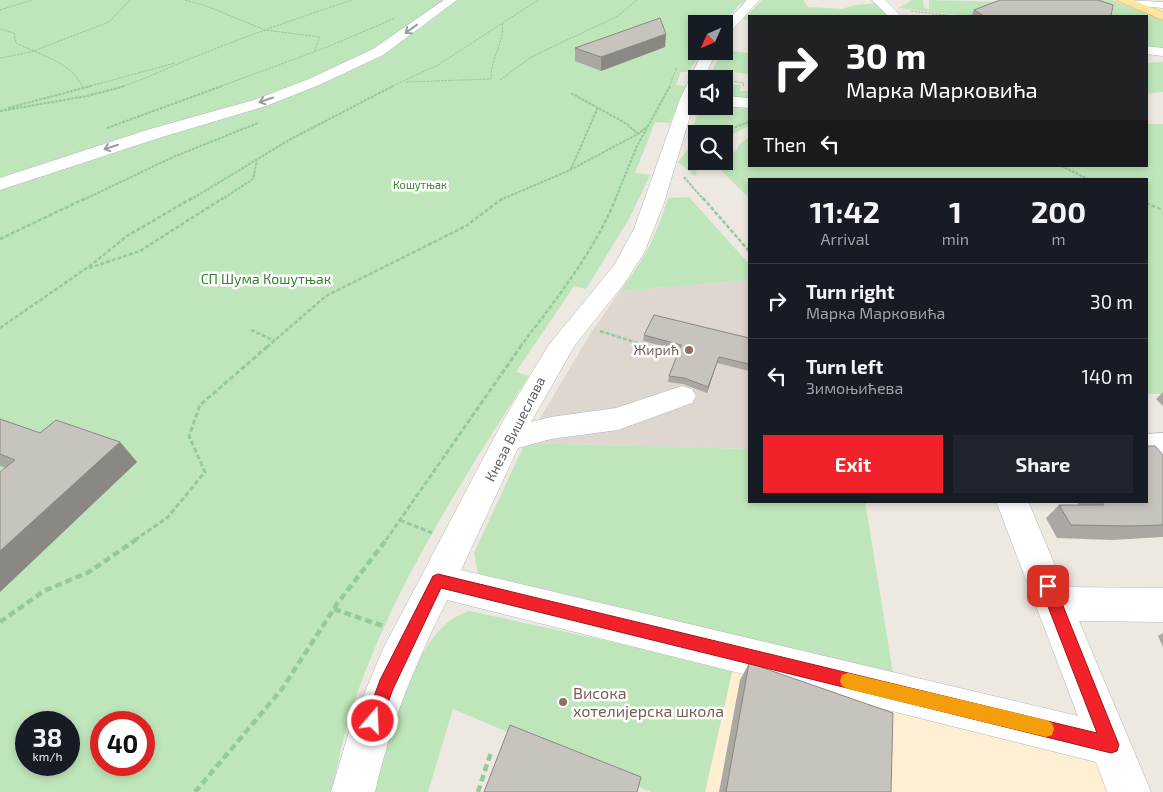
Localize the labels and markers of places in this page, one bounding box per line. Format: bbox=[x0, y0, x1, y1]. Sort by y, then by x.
place label: Жирић bbox=[634, 341, 679, 358]
marker: Жирић bbox=[683, 344, 695, 356]
pin bbox=[1027, 565, 1069, 607]
place label: Висока хотелијерска школа bbox=[573, 683, 724, 721]
marker: Висока хотелијерска школа bbox=[557, 696, 569, 708]

